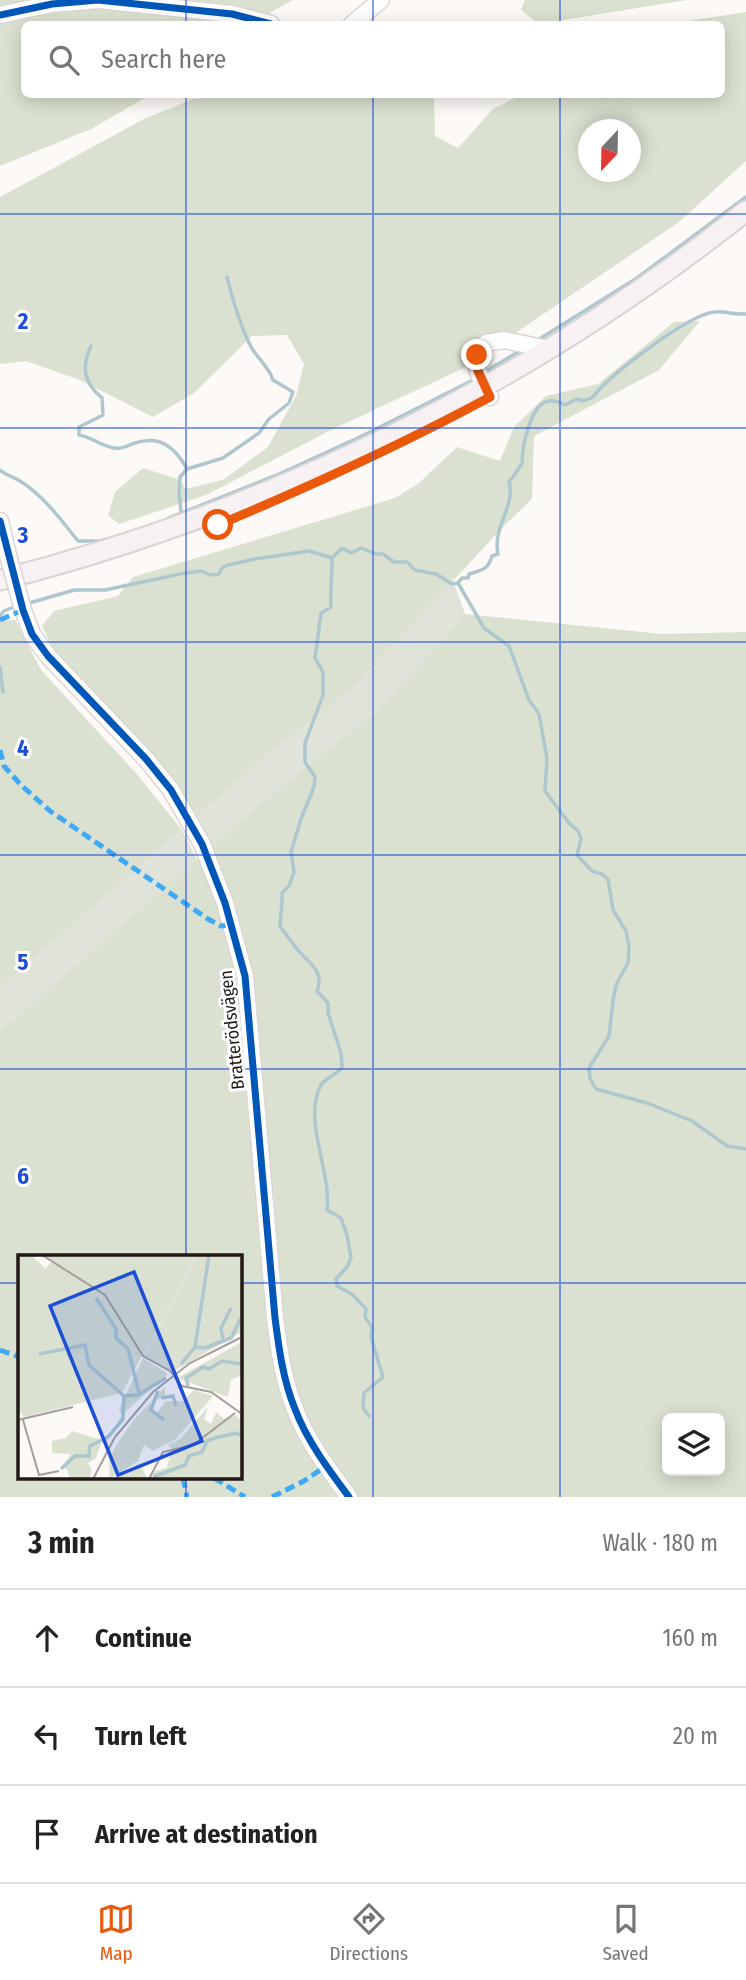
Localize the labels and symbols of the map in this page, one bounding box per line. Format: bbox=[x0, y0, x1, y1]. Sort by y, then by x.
north arrow bbox=[578, 119, 641, 182]
text: 2 bbox=[17, 307, 29, 335]
route end bbox=[461, 339, 492, 370]
route start bbox=[202, 509, 233, 540]
text: 3 bbox=[17, 521, 29, 549]
text: 4 bbox=[17, 734, 29, 762]
text: 5 bbox=[17, 948, 29, 976]
street label: Bratterödsvägen bbox=[215, 969, 249, 1091]
text: 6 bbox=[17, 1162, 29, 1190]
inset map bbox=[18, 1255, 242, 1479]

